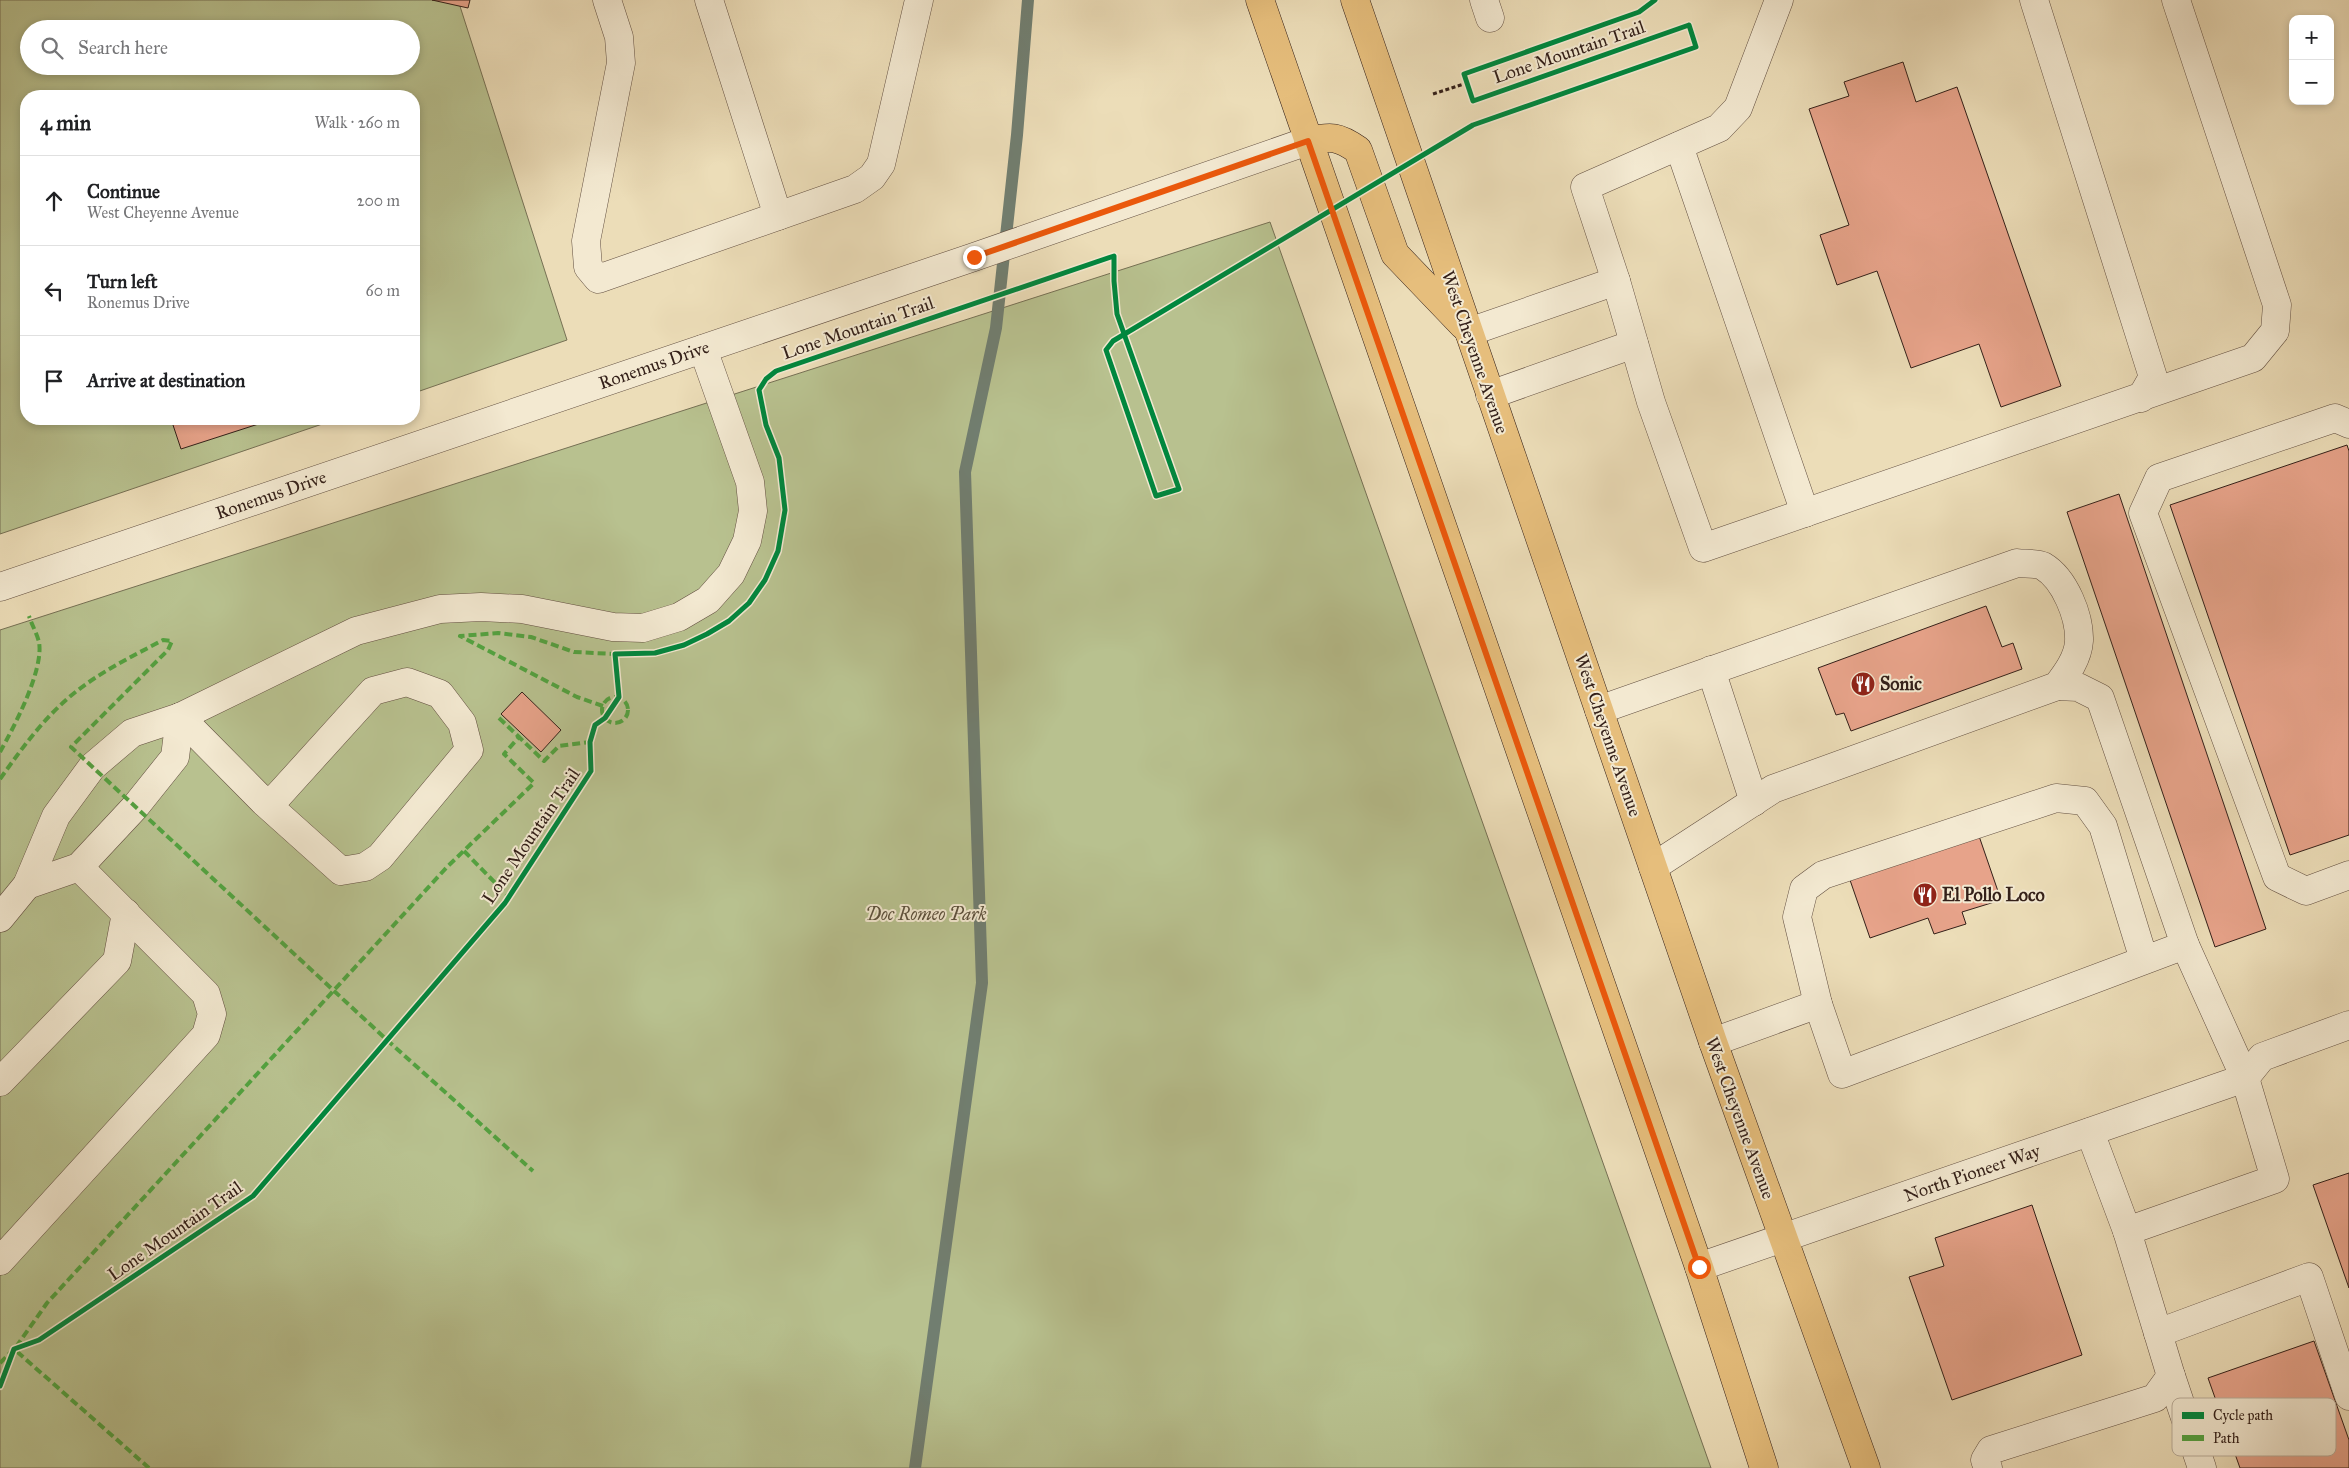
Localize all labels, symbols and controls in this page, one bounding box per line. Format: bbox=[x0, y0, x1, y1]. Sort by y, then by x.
map controls bbox=[2289, 15, 2334, 105]
button: + bbox=[2289, 15, 2334, 60]
street label: Lone Mountain Trail bbox=[1490, 16, 1648, 88]
search box bbox=[20, 20, 420, 75]
icon: search bbox=[38, 34, 66, 62]
text: Search here bbox=[78, 36, 168, 59]
button: − bbox=[2289, 60, 2334, 105]
text: 4 min bbox=[40, 110, 91, 136]
text: Walk · 260 m bbox=[314, 113, 400, 132]
text: Continue bbox=[87, 180, 160, 203]
icon: ahead bbox=[40, 187, 68, 215]
text: 200 m bbox=[357, 191, 400, 210]
text: West Cheyenne Avenue bbox=[87, 203, 239, 222]
route end bbox=[963, 246, 986, 269]
street label: West Cheyenne Avenue bbox=[1437, 268, 1513, 436]
text: Turn left bbox=[87, 270, 157, 293]
icon: left bbox=[40, 277, 68, 305]
text: 60 m bbox=[366, 281, 400, 300]
street label: Lone Mountain Trail bbox=[779, 292, 937, 364]
text: Ronemus Drive bbox=[87, 293, 190, 312]
street label: Ronemus Drive bbox=[596, 336, 712, 394]
icon: arrive bbox=[40, 367, 68, 395]
text: Arrive at destination bbox=[87, 369, 245, 392]
street label: Ronemus Drive bbox=[213, 466, 329, 524]
street label: West Cheyenne Avenue bbox=[1570, 651, 1646, 819]
restaurant icon: Sonic bbox=[1850, 671, 1876, 697]
place label: Sonic bbox=[1880, 673, 1922, 695]
street label: Lone Mountain Trail bbox=[477, 764, 585, 908]
restaurant icon: El Pollo Loco bbox=[1912, 882, 1938, 908]
place label: El Pollo Loco bbox=[1942, 884, 2045, 906]
park label: Doc Romeo Park bbox=[865, 903, 987, 925]
street label: West Cheyenne Avenue bbox=[1700, 1034, 1780, 1202]
street label: North Pioneer Way bbox=[1901, 1139, 2044, 1207]
street label: Lone Mountain Trail bbox=[104, 1176, 247, 1286]
route start bbox=[1688, 1256, 1711, 1279]
legend bbox=[2172, 1398, 2336, 1456]
text: Cycle path bbox=[2213, 1407, 2273, 1424]
text: Path bbox=[2213, 1430, 2240, 1447]

